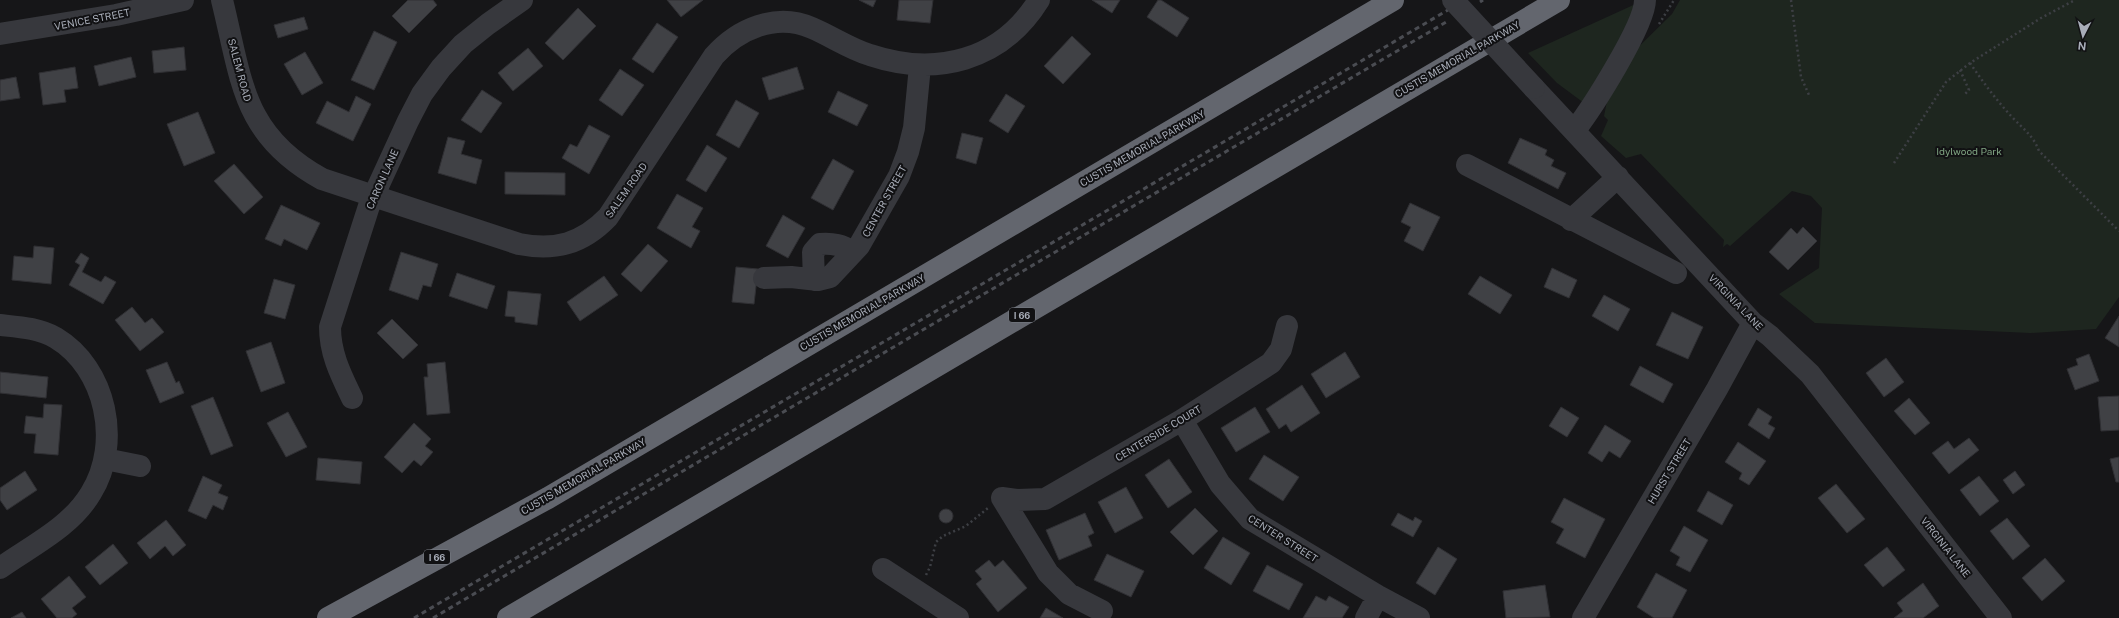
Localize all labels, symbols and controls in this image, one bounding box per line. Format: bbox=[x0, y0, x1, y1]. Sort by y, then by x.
street label: VENICE STREET bbox=[53, 6, 131, 32]
north arrow bbox=[2063, 16, 2103, 56]
street label: CUSTIS MEMORIAL PARKWAY bbox=[1393, 18, 1521, 100]
street label: SALEM ROAD bbox=[226, 37, 254, 103]
text: N bbox=[2077, 40, 2087, 52]
street label: CUSTIS MEMORIAL PARKWAY bbox=[1078, 107, 1206, 189]
park label: Idylwood Park bbox=[1936, 145, 2002, 157]
street label: CARON LANE bbox=[363, 147, 401, 211]
street label: SALEM ROAD bbox=[603, 160, 649, 220]
street label: CENTER STREET bbox=[859, 163, 909, 239]
street label: CUSTIS MEMORIAL PARKWAY bbox=[798, 271, 926, 353]
street label: VIRGINIA LANE bbox=[1706, 272, 1766, 332]
road number: I 66 bbox=[1009, 308, 1035, 322]
street label: CENTERSIDE COURT bbox=[1113, 403, 1203, 463]
street label: CUSTIS MEMORIAL PARKWAY bbox=[519, 435, 647, 517]
street label: HURST STREET bbox=[1645, 436, 1693, 506]
street label: CENTER STREET bbox=[1246, 512, 1320, 564]
street label: VIRGINIA LANE bbox=[1919, 515, 1973, 579]
road number: I 66 bbox=[424, 550, 450, 564]

